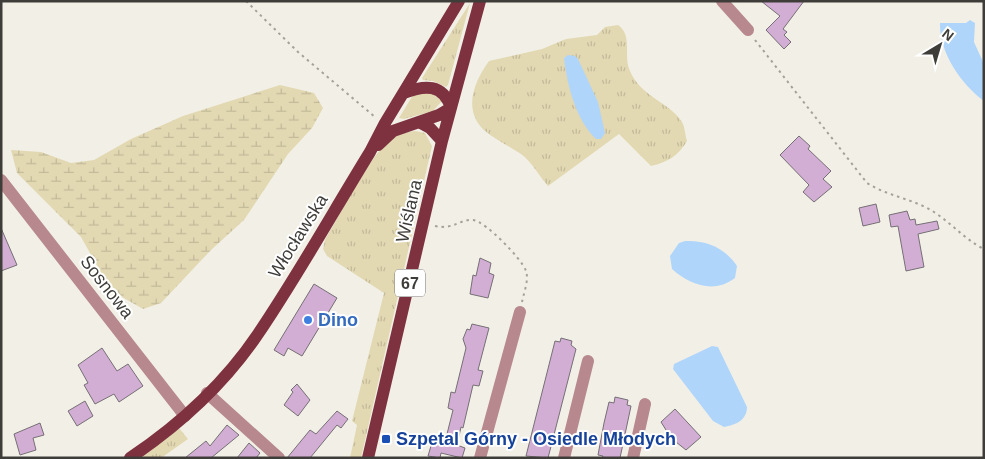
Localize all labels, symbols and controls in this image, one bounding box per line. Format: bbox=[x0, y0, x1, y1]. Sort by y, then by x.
north arrow bbox=[915, 20, 965, 70]
text: N bbox=[939, 25, 957, 44]
street label: Wiślana bbox=[392, 177, 426, 244]
street label: Włocławska bbox=[264, 190, 332, 282]
street label: Sosnowa bbox=[76, 252, 138, 323]
road number: 67 bbox=[395, 270, 425, 296]
place label: Dino bbox=[318, 310, 358, 330]
marker: Dino bbox=[302, 314, 314, 326]
place label: Szpetal Górny - Osiedle Młodych bbox=[396, 429, 676, 449]
marker: Szpetal Górny - Osiedle Młodych bbox=[380, 433, 392, 445]

